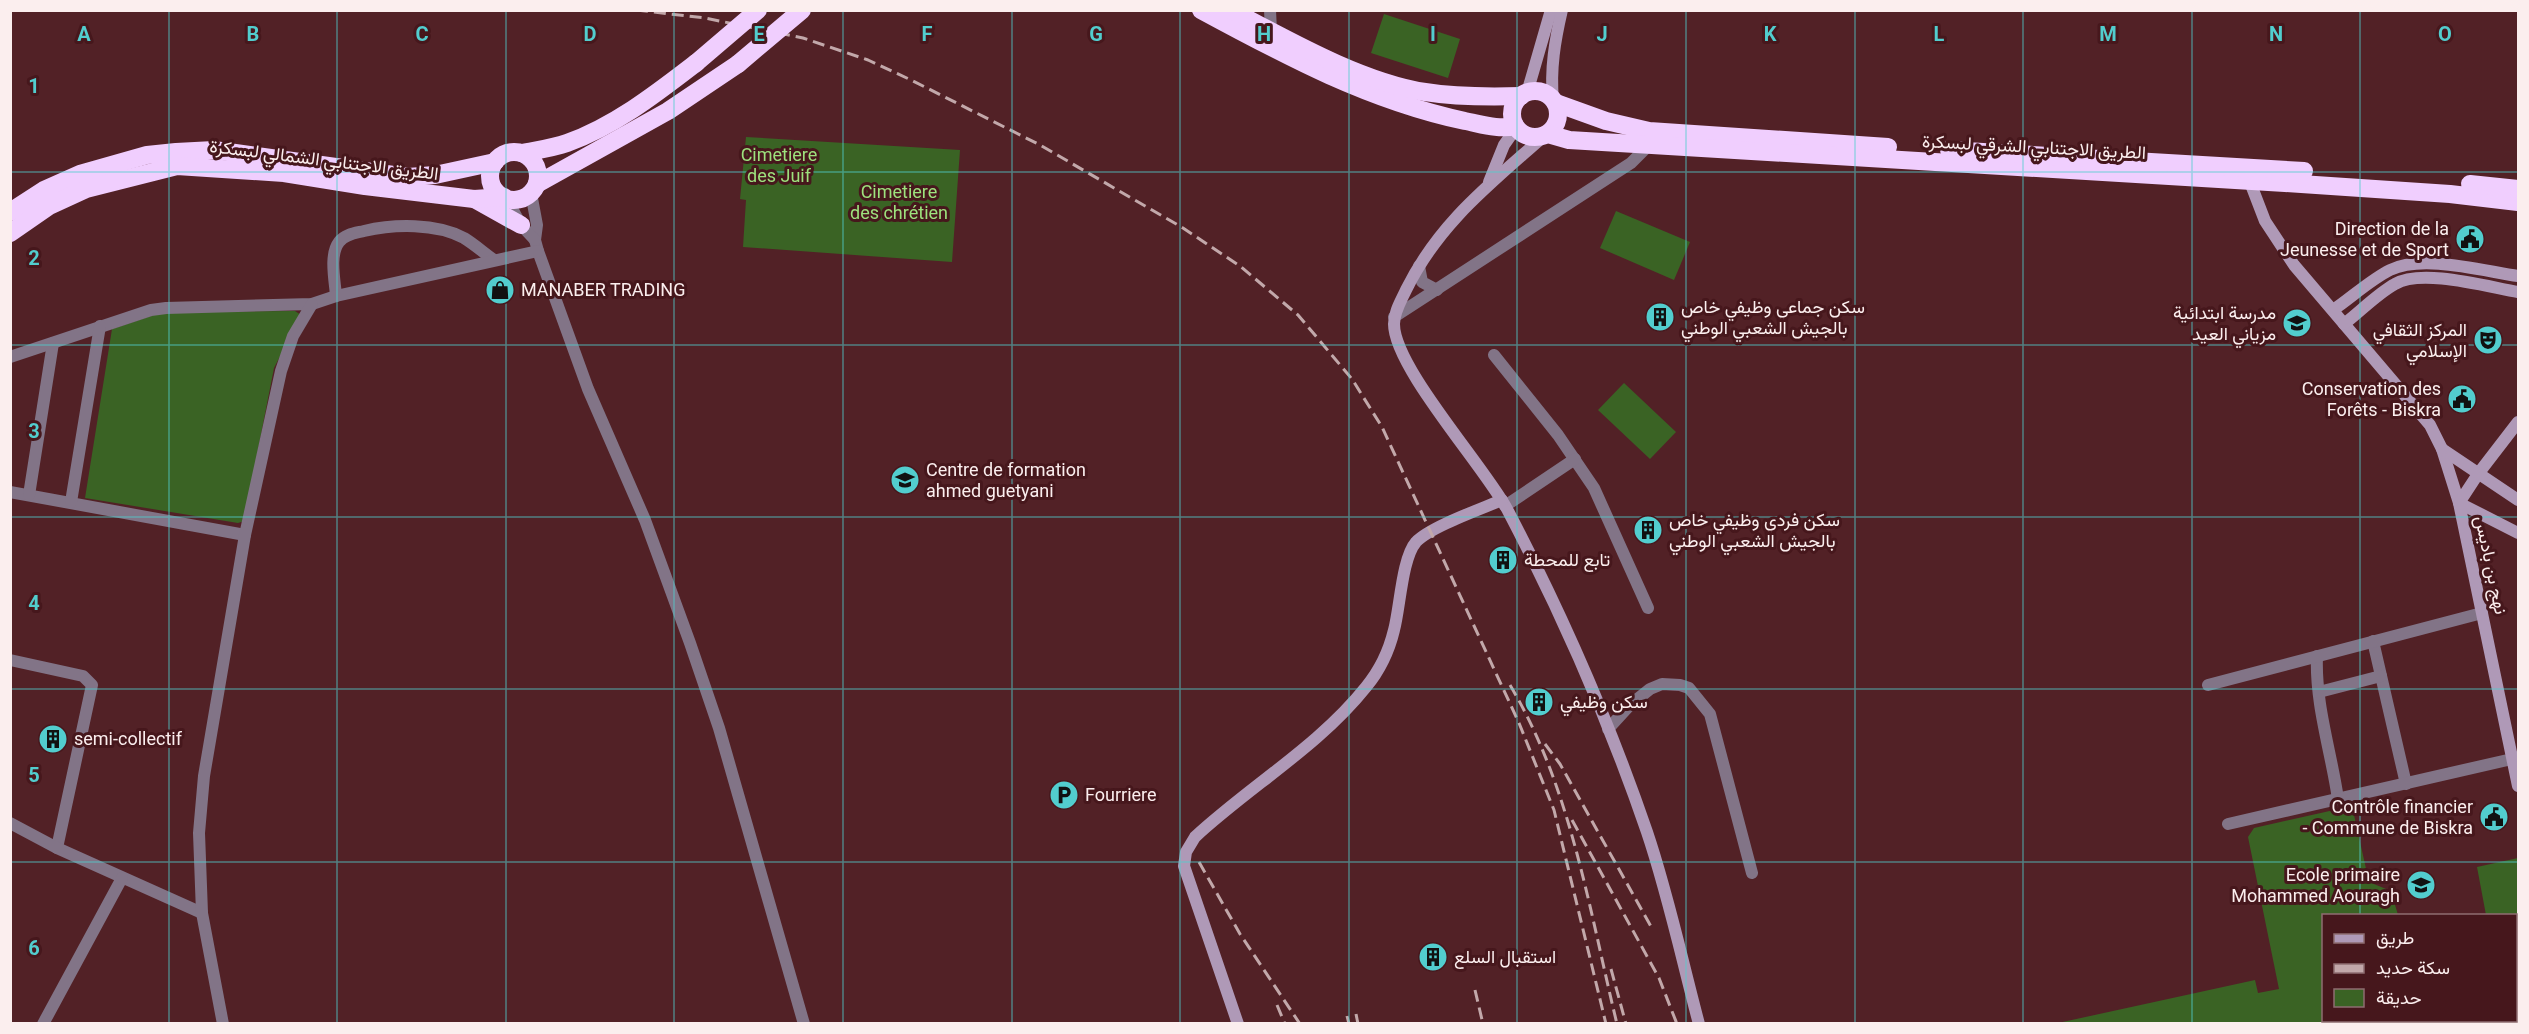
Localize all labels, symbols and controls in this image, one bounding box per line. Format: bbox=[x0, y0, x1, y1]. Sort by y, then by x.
text: A bbox=[77, 22, 91, 46]
text: B bbox=[247, 22, 259, 46]
text: C bbox=[415, 22, 429, 46]
text: D bbox=[584, 22, 597, 46]
text: E bbox=[753, 22, 765, 46]
text: F bbox=[922, 22, 933, 46]
text: G bbox=[1089, 22, 1103, 46]
text: H bbox=[1257, 22, 1271, 46]
text: I bbox=[1430, 22, 1436, 46]
text: J bbox=[1596, 22, 1608, 46]
text: K bbox=[1764, 22, 1777, 46]
text: L bbox=[1934, 22, 1945, 46]
text: M bbox=[2099, 22, 2117, 46]
text: N bbox=[2269, 22, 2283, 46]
text: O bbox=[2438, 22, 2452, 46]
text: 1 bbox=[28, 74, 40, 98]
street label: الطريق الاجتنابي الشرقي لبسكرة bbox=[1921, 130, 2146, 168]
street label: الطريق الاجتنابي الشمالي لبسكرة bbox=[208, 135, 440, 189]
park label: Cimetiere des Juif bbox=[741, 144, 817, 186]
park label: Cimetiere des chrétien bbox=[850, 181, 948, 223]
place label: Direction de la Jeunesse et de Sport bbox=[2280, 218, 2449, 260]
public building icon: Direction de la Jeunesse et de Sport bbox=[2454, 223, 2486, 255]
text: 2 bbox=[28, 246, 40, 270]
shop icon: MANABER TRADING bbox=[484, 274, 516, 306]
place label: MANABER TRADING bbox=[521, 279, 685, 300]
place label: سكن جماعي وظيفي خاص بالجيش الشعبي الوطني bbox=[1681, 296, 1865, 343]
building icon: سكن جماعي وظيفي خاص بالجيش الشعبي الوطني bbox=[1644, 301, 1676, 333]
place label: مدرسة ابتدائية مزياني العيد bbox=[2173, 302, 2276, 349]
school or university icon: مدرسة ابتدائية مزياني العيد bbox=[2281, 307, 2313, 339]
place label: المركز الثقافي الإسلامي bbox=[2373, 319, 2467, 366]
theatre icon: المركز الثقافي الإسلامي bbox=[2472, 324, 2504, 356]
place label: Conservation des Forêts - Biskra bbox=[2302, 378, 2441, 420]
public building icon: Conservation des Forêts - Biskra bbox=[2446, 383, 2478, 415]
text: 3 bbox=[28, 419, 40, 443]
place label: Centre de formation ahmed guetyani bbox=[926, 459, 1086, 501]
school or university icon: Centre de formation ahmed guetyani bbox=[889, 464, 921, 496]
place label: سكن فردي وظيفي خاص بالجيش الشعبي الوطني bbox=[1669, 509, 1840, 556]
building icon: سكن فردي وظيفي خاص بالجيش الشعبي الوطني bbox=[1632, 514, 1664, 546]
street label: نهج بن باديس bbox=[2469, 514, 2512, 617]
building icon: تابع للمحطة bbox=[1487, 544, 1519, 576]
place label: تابع للمحطة bbox=[1524, 549, 1610, 572]
text: 4 bbox=[28, 591, 40, 615]
building icon: سكن وظيفي bbox=[1523, 686, 1555, 718]
place label: سكن وظيفي bbox=[1560, 691, 1648, 717]
building icon: semi-collectif bbox=[37, 723, 69, 755]
place label: semi-collectif bbox=[74, 728, 183, 749]
text: 5 bbox=[28, 763, 40, 787]
parking icon: Fourriere bbox=[1048, 779, 1080, 811]
place label: Fourriere bbox=[1085, 784, 1157, 805]
place label: Contrôle financier - Commune de Biskra bbox=[2302, 796, 2473, 838]
public building icon: Contrôle financier - Commune de Biskra bbox=[2478, 801, 2510, 833]
place label: Ecole primaire Mohammed Aouragh bbox=[2231, 864, 2400, 906]
school or university icon: Ecole primaire Mohammed Aouragh bbox=[2405, 869, 2437, 901]
legend bbox=[2322, 914, 2517, 1022]
text: طريق bbox=[2376, 927, 2414, 949]
text: 6 bbox=[28, 936, 40, 960]
building icon: استقبال السلع bbox=[1417, 941, 1449, 973]
place label: استقبال السلع bbox=[1454, 946, 1556, 969]
text: سكة حديد bbox=[2376, 957, 2450, 978]
text: حديقة bbox=[2376, 987, 2422, 1008]

